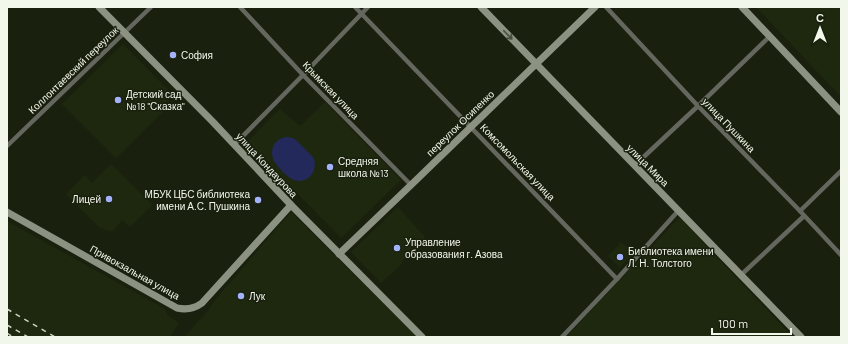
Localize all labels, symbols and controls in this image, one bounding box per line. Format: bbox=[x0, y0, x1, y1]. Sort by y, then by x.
north arrow bbox=[800, 8, 840, 48]
text: С bbox=[816, 11, 824, 24]
street label: Коллонтаевский переулок bbox=[26, 24, 121, 116]
one-way arrow bbox=[503, 30, 513, 40]
place label: София bbox=[181, 49, 213, 61]
marker: София bbox=[168, 50, 178, 60]
street label: Крымская улица bbox=[300, 59, 362, 122]
street label: переулок Осипенко bbox=[424, 87, 497, 158]
place label: Детский сад №18 "Сказка" bbox=[126, 88, 185, 112]
marker: Детский сад №18 "Сказка" bbox=[113, 95, 123, 105]
street label: улица Пушкина bbox=[700, 95, 758, 155]
street label: Комсомольская улица bbox=[478, 121, 558, 203]
street label: улица Кондаурова bbox=[234, 130, 300, 200]
street label: улица Мира bbox=[624, 141, 672, 189]
place label: Средняя школа №13 bbox=[338, 155, 389, 179]
marker: Средняя школа №13 bbox=[325, 162, 335, 172]
place label: МБУК ЦБС библиотека имени А.С. Пушкина bbox=[145, 188, 250, 212]
place label: Лицей bbox=[72, 193, 101, 205]
marker: Лицей bbox=[104, 194, 114, 204]
marker: МБУК ЦБС библиотека имени А.С. Пушкина bbox=[253, 195, 263, 205]
place label: Управление образования г. Азова bbox=[405, 236, 503, 260]
street label: Привокзальная улица bbox=[88, 242, 182, 302]
marker: Управление образования г. Азова bbox=[392, 243, 402, 253]
place label: Библиотека имени Л. Н. Толстого bbox=[628, 245, 714, 269]
marker: Библиотека имени Л. Н. Толстого bbox=[615, 252, 625, 262]
place label: Лук bbox=[249, 290, 266, 302]
marker: Лук bbox=[236, 291, 246, 301]
scale bar bbox=[712, 310, 791, 336]
text: 100 m bbox=[718, 316, 748, 330]

